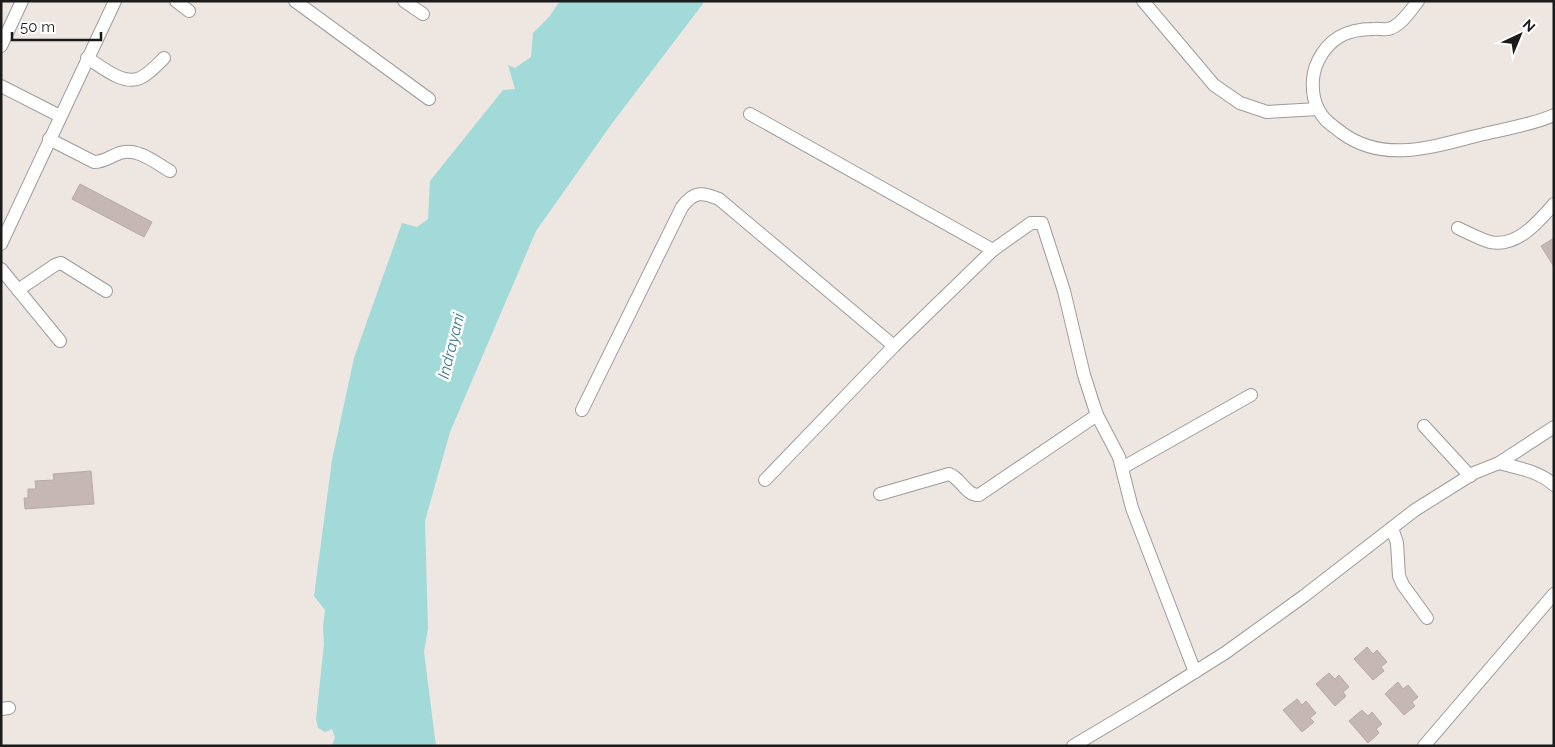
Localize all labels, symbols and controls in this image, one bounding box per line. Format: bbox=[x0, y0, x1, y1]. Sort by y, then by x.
scale bar bbox=[12, 10, 101, 42]
north arrow bbox=[1495, 10, 1545, 60]
text: N bbox=[1520, 16, 1538, 35]
text: 50 m bbox=[20, 18, 55, 36]
water label: Indrayani bbox=[434, 311, 468, 381]

